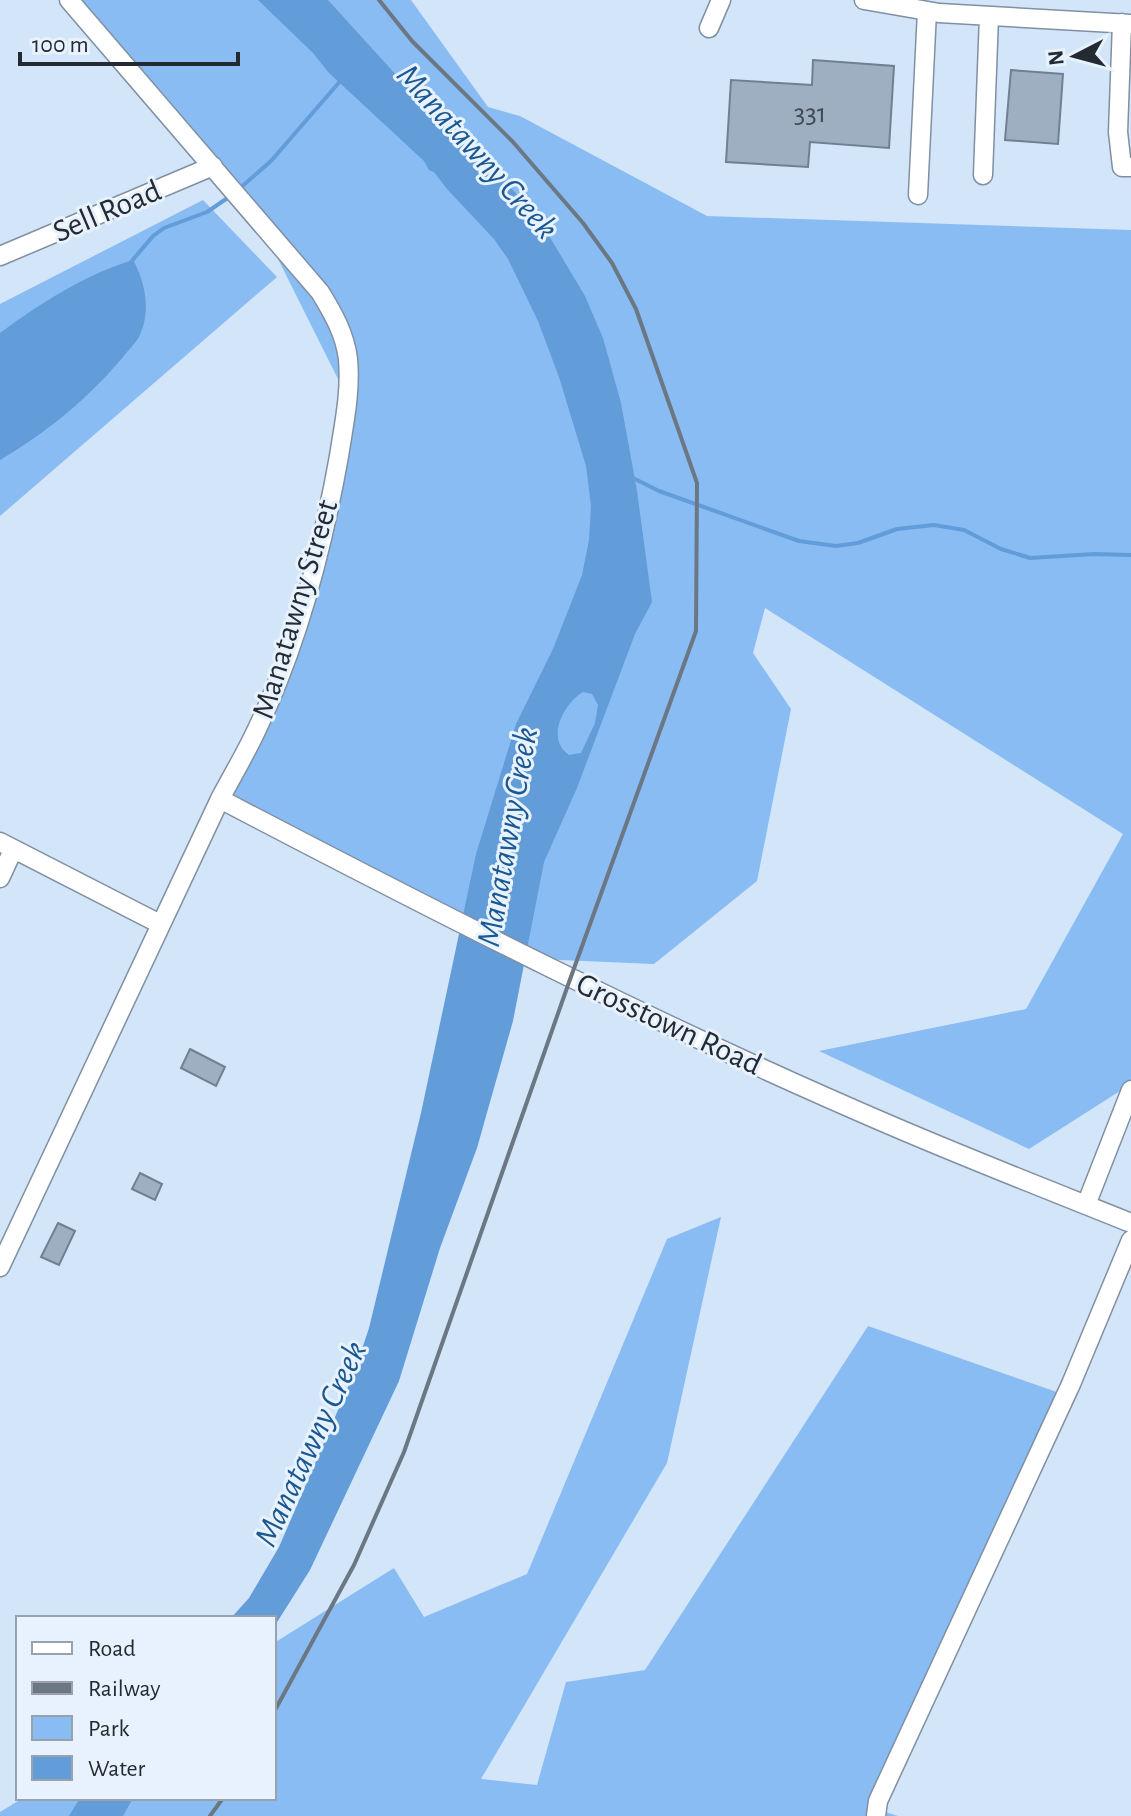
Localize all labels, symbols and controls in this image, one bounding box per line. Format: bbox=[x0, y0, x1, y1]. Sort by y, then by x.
scale bar bbox=[20, 16, 238, 66]
north arrow bbox=[1035, 16, 1115, 96]
text: 100 m bbox=[32, 33, 89, 57]
text: N bbox=[1044, 49, 1068, 67]
water label: Manatawny Creek bbox=[390, 58, 564, 246]
house number: 331 bbox=[794, 100, 826, 128]
street label: Sell Road bbox=[48, 174, 166, 248]
street label: Manatawny Street bbox=[247, 496, 343, 722]
water label: Manatawny Creek bbox=[472, 725, 544, 949]
street label: Grosstown Road bbox=[571, 967, 767, 1081]
water label: Manatawny Creek bbox=[249, 1336, 373, 1552]
legend bbox=[16, 1616, 276, 1800]
text: Road bbox=[88, 1637, 136, 1661]
text: Railway bbox=[88, 1677, 160, 1701]
text: Park bbox=[88, 1717, 129, 1741]
text: Water bbox=[88, 1757, 146, 1781]

